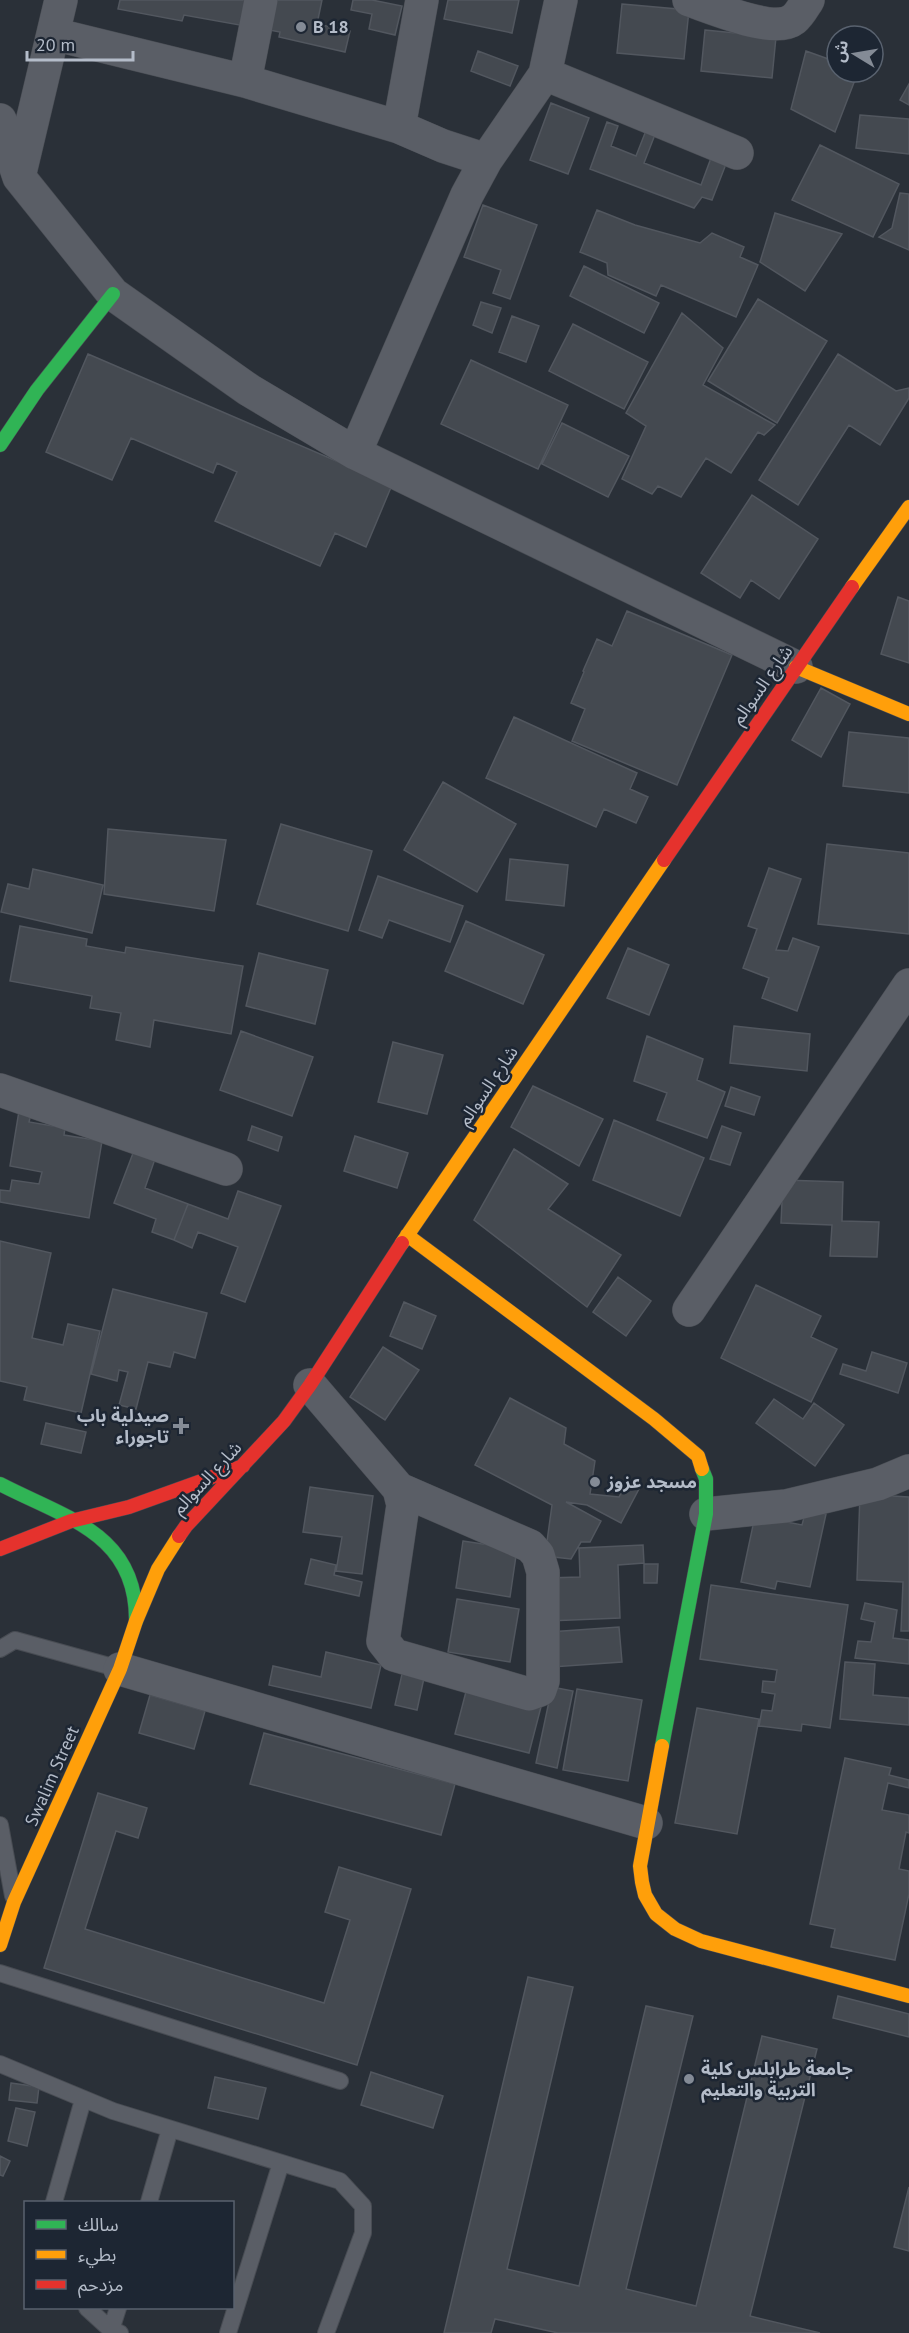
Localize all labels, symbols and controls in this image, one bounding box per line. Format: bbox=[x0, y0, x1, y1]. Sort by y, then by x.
place label: B 18 bbox=[313, 15, 349, 38]
marker: B 18 bbox=[294, 20, 308, 34]
scale bar bbox=[27, 24, 134, 62]
north arrow bbox=[825, 24, 885, 84]
text: 20 m bbox=[36, 33, 75, 56]
text: ش bbox=[828, 38, 852, 64]
street label: شارع السوالم bbox=[726, 641, 800, 731]
street label: شارع السوالم bbox=[452, 1041, 525, 1132]
place label: صيدلية باب تاجوراء bbox=[77, 1404, 170, 1448]
marker: صيدلية باب تاجوراء bbox=[174, 1419, 188, 1433]
street label: شارع السوالم bbox=[167, 1436, 249, 1521]
place label: مسجد عزوز bbox=[606, 1470, 697, 1493]
marker: مسجد عزوز bbox=[588, 1475, 602, 1489]
street label: Swalim Street bbox=[19, 1722, 84, 1829]
place label: جامعة طرابلس كلية التربية والتعليم bbox=[701, 2057, 853, 2103]
marker: جامعة طرابلس كلية التربية والتعليم bbox=[682, 2072, 696, 2086]
legend bbox=[24, 2201, 234, 2309]
text: سالك bbox=[78, 2213, 119, 2236]
text: بطيء bbox=[78, 2243, 116, 2268]
text: مزدحم bbox=[78, 2273, 123, 2298]

